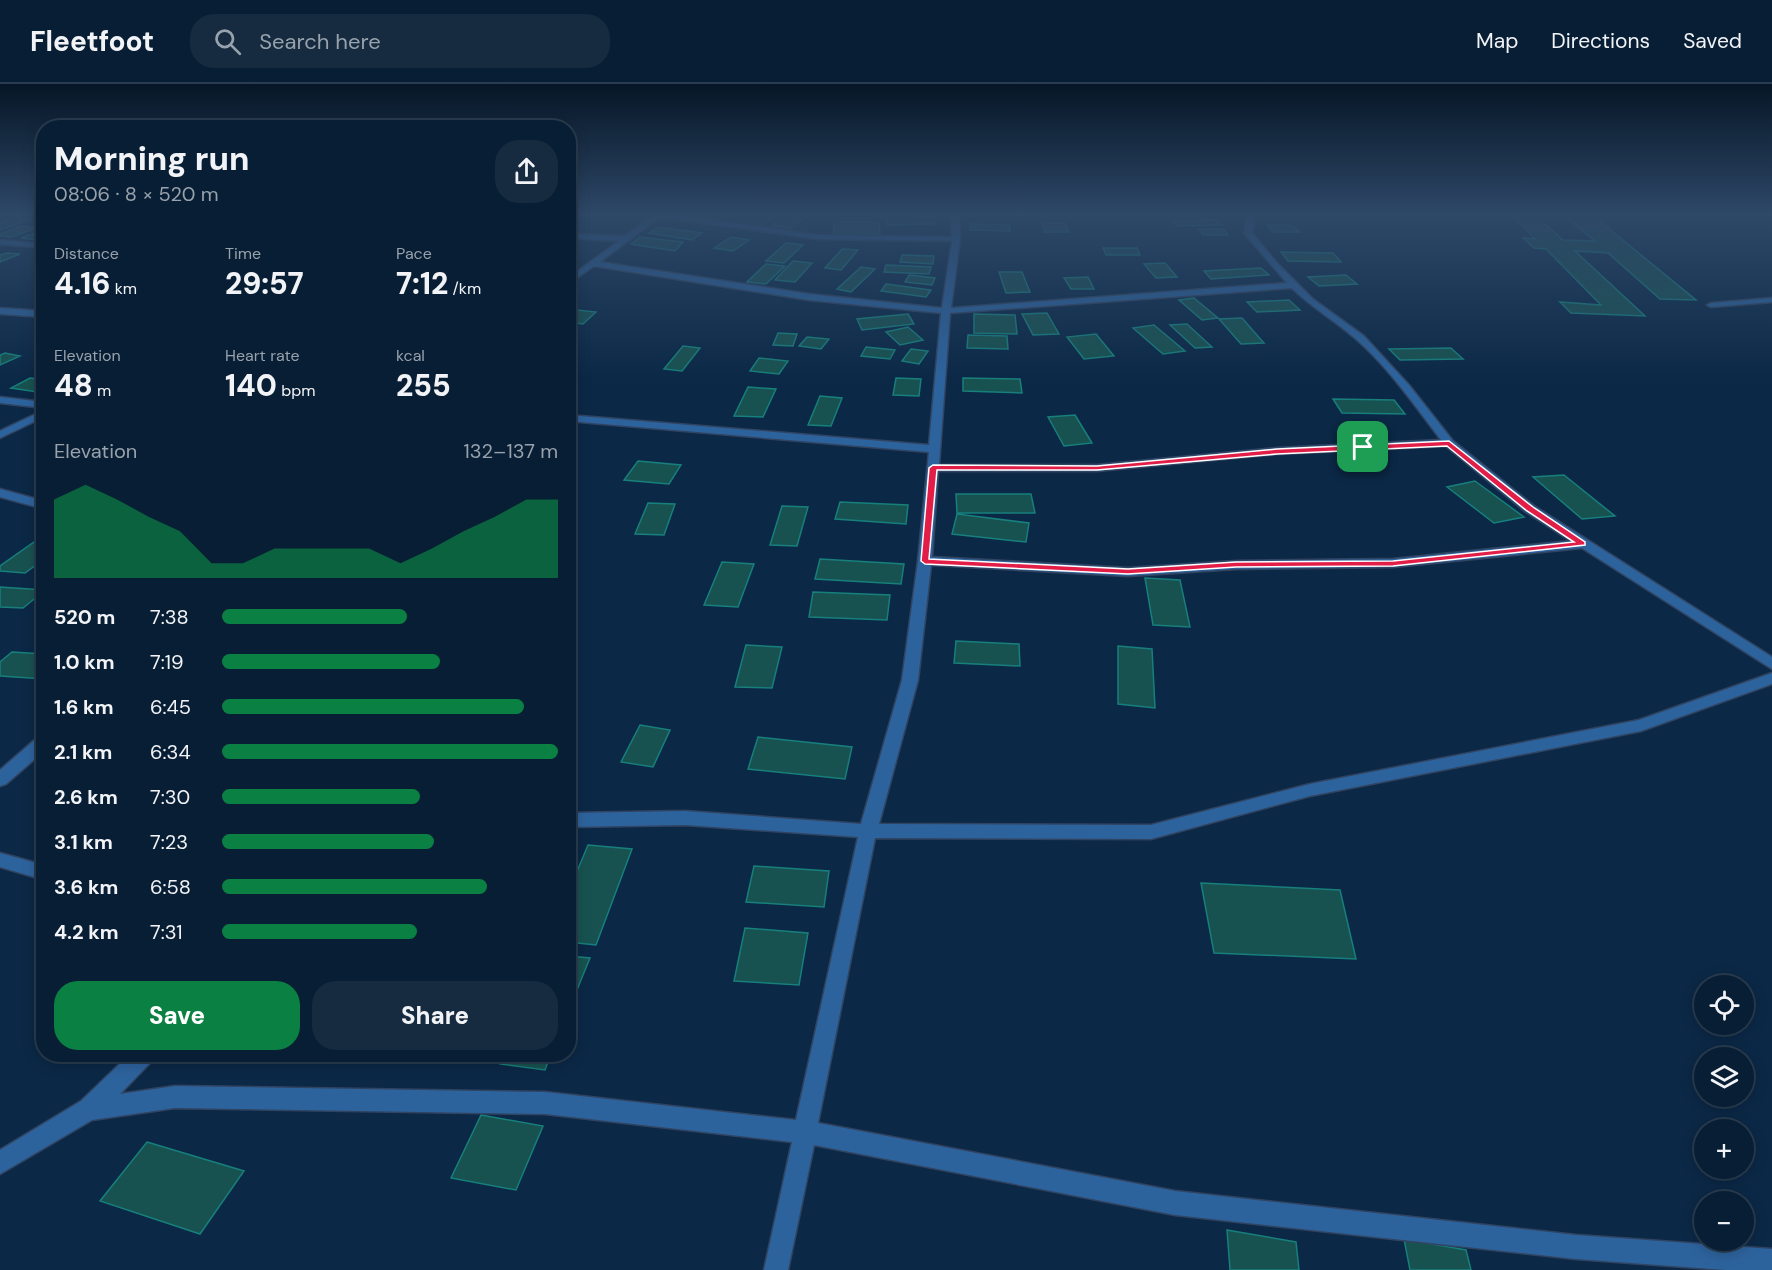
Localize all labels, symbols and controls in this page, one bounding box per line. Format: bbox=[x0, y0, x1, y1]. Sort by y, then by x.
search box bbox=[190, 14, 610, 68]
text: Fleetfoot bbox=[30, 23, 154, 60]
icon: search bbox=[211, 25, 244, 58]
text: Search here bbox=[259, 27, 381, 56]
text: Map bbox=[1476, 27, 1518, 55]
text: Directions bbox=[1551, 27, 1650, 55]
text: Saved bbox=[1683, 27, 1742, 55]
text: Morning run bbox=[54, 137, 249, 180]
button: share bbox=[495, 140, 558, 203]
text: 08:06 · 8 × 520 m bbox=[54, 181, 219, 207]
text: Distance bbox=[54, 243, 119, 264]
text: Time bbox=[225, 243, 261, 264]
text: Pace bbox=[396, 243, 432, 264]
text: 4.16 bbox=[54, 264, 111, 303]
text: 29:57 bbox=[225, 264, 304, 303]
text: 7:12 bbox=[396, 264, 448, 303]
text: km bbox=[111, 278, 137, 299]
text: /km bbox=[448, 278, 481, 299]
text: Elevation bbox=[54, 345, 121, 366]
text: Heart rate bbox=[225, 345, 300, 366]
text: kcal bbox=[396, 345, 425, 366]
text: 48 bbox=[54, 366, 93, 405]
text: 140 bbox=[225, 366, 277, 405]
text: 255 bbox=[396, 366, 451, 405]
text: m bbox=[93, 380, 111, 401]
text: bpm bbox=[277, 380, 315, 401]
pin bbox=[1337, 421, 1388, 472]
icon: arrive bbox=[1346, 430, 1379, 463]
text: Elevation bbox=[54, 438, 137, 464]
text: 132–137 m bbox=[464, 438, 558, 464]
text: 520 m bbox=[54, 604, 115, 630]
text: 7:38 bbox=[150, 604, 189, 630]
text: 1.0 km bbox=[54, 649, 115, 675]
text: 7:19 bbox=[150, 649, 184, 675]
text: 1.6 km bbox=[54, 694, 113, 720]
text: 6:45 bbox=[150, 694, 191, 720]
text: 2.1 km bbox=[54, 739, 112, 765]
text: 6:34 bbox=[150, 739, 191, 765]
text: 2.6 km bbox=[54, 784, 118, 810]
text: 7:30 bbox=[150, 784, 190, 810]
text: 3.1 km bbox=[54, 829, 113, 855]
text: 7:23 bbox=[150, 829, 188, 855]
text: 3.6 km bbox=[54, 874, 118, 900]
text: 6:58 bbox=[150, 874, 191, 900]
text: 4.2 km bbox=[54, 919, 119, 945]
text: 7:31 bbox=[150, 919, 182, 945]
map controls bbox=[1694, 975, 1754, 1251]
button: locate bbox=[1694, 975, 1754, 1035]
button: Save bbox=[54, 981, 300, 1050]
button: Share bbox=[312, 981, 558, 1050]
button: layers bbox=[1694, 1047, 1754, 1107]
button: + bbox=[1694, 1119, 1754, 1179]
button: − bbox=[1694, 1191, 1754, 1251]

